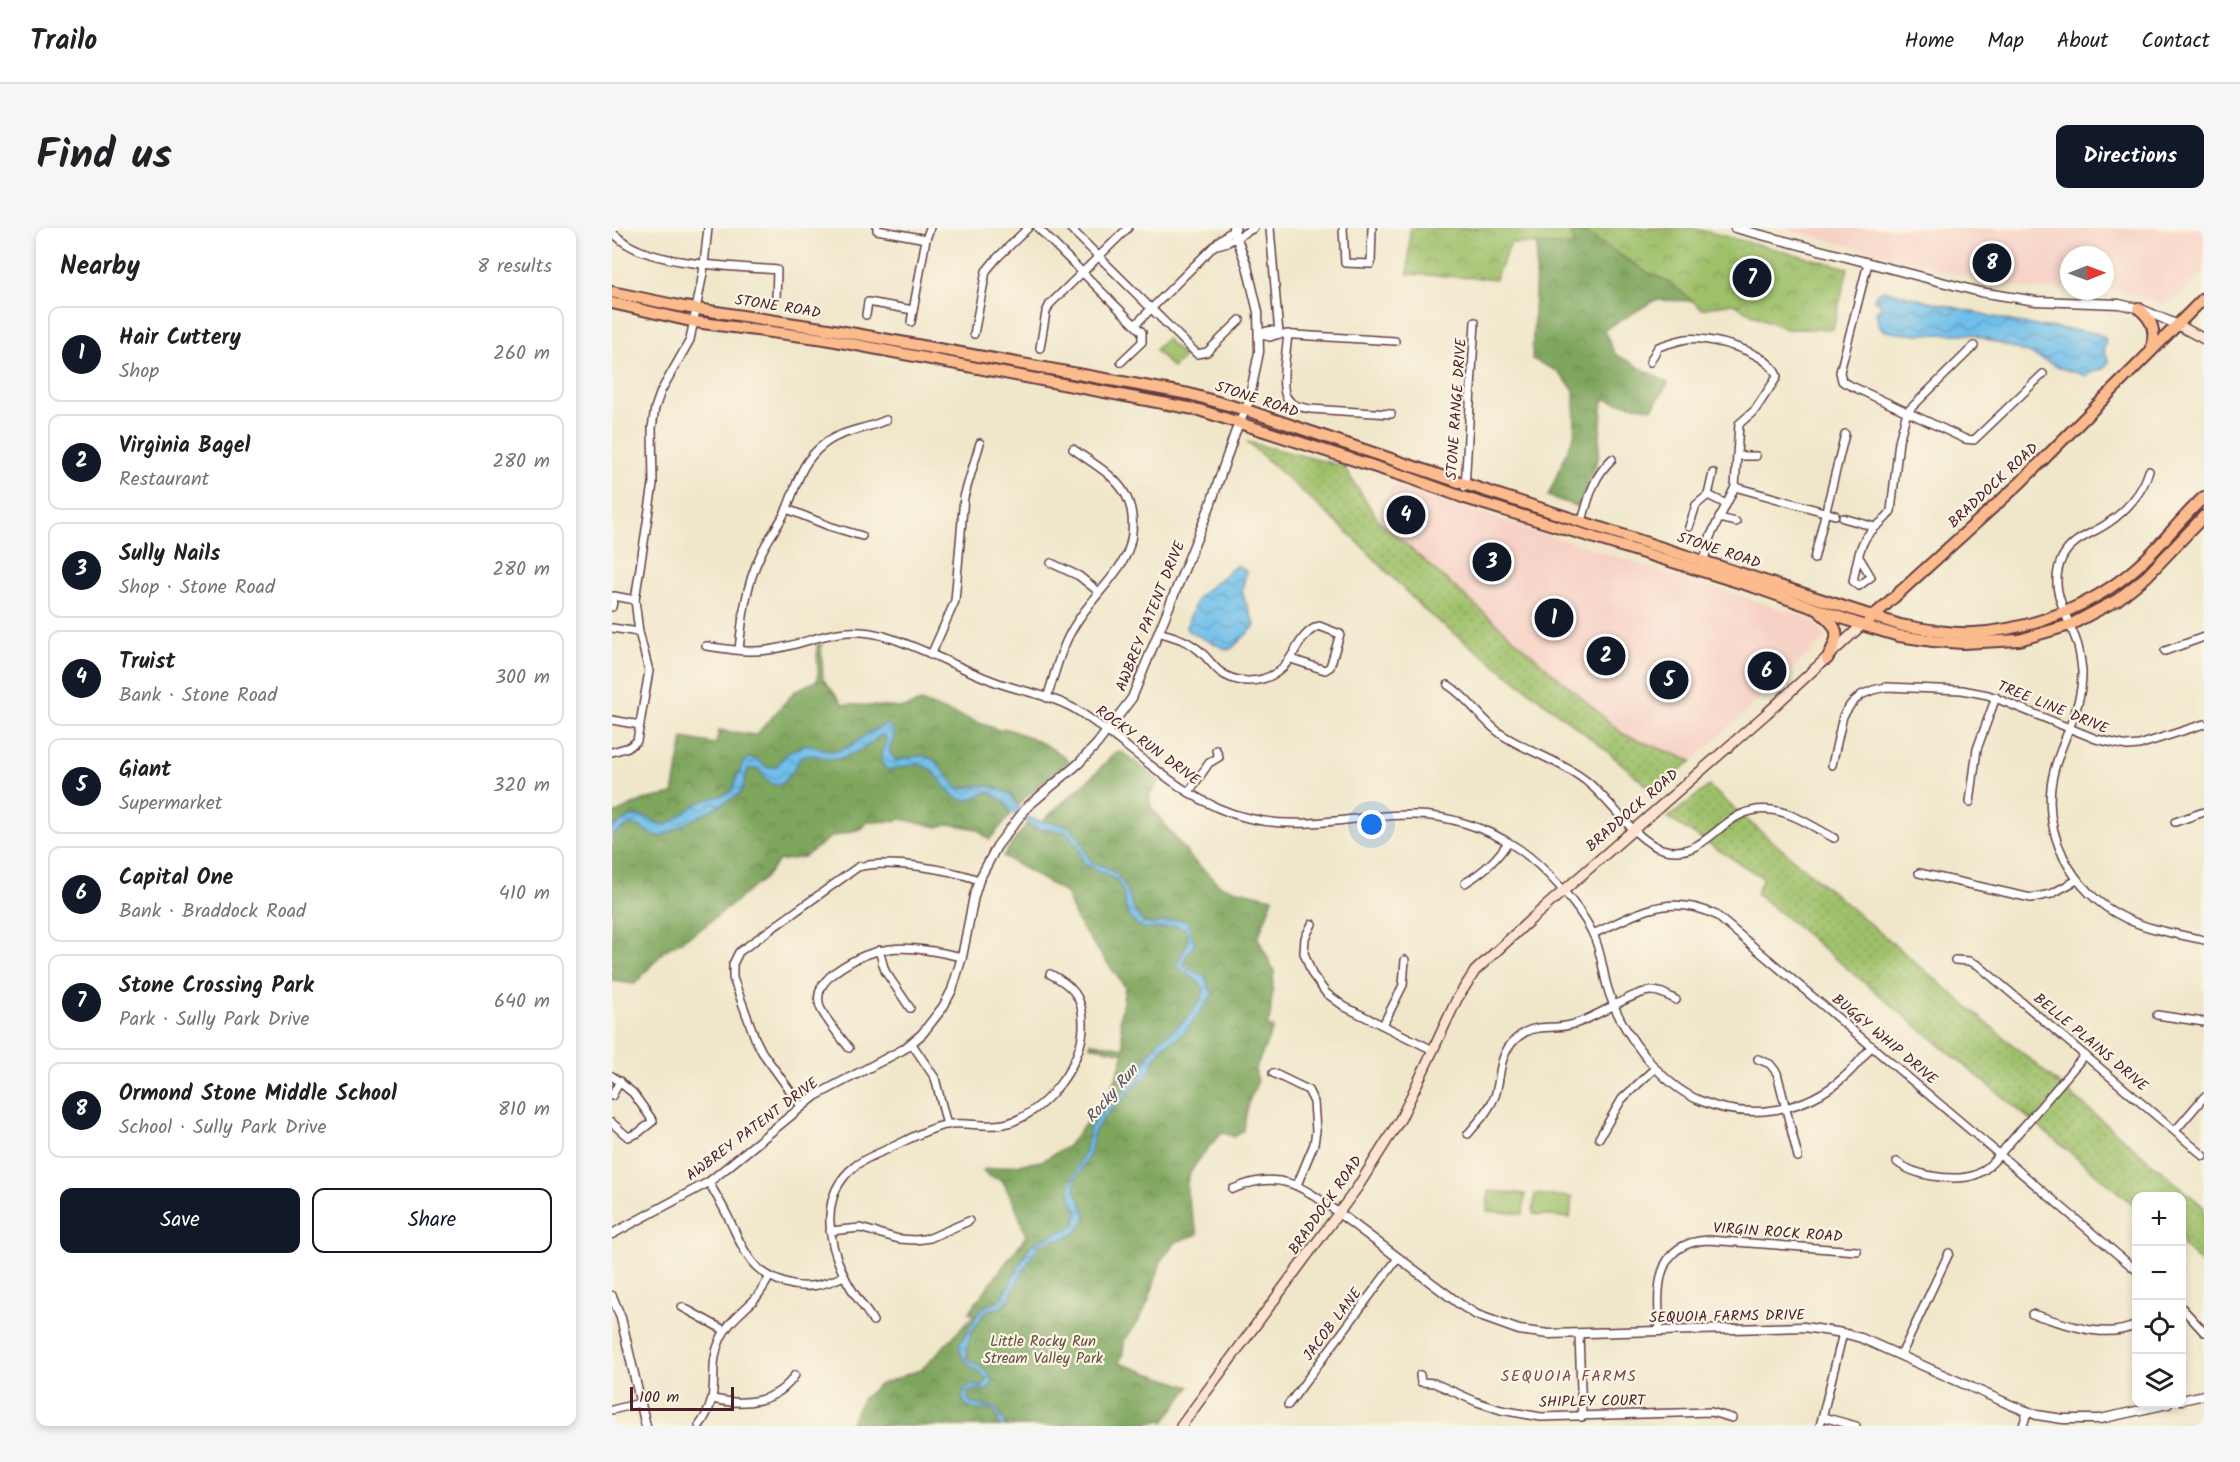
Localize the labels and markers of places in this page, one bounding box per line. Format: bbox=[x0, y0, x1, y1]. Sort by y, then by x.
pin: 8 bbox=[1972, 240, 2012, 285]
pin: 7 bbox=[1732, 256, 1772, 300]
pin: 4 bbox=[1386, 492, 1426, 538]
pin: 3 bbox=[1472, 540, 1512, 584]
pin: 1 bbox=[1534, 596, 1574, 640]
pin: 2 bbox=[1586, 634, 1626, 678]
pin: 6 bbox=[1748, 648, 1786, 694]
pin: 5 bbox=[1650, 658, 1688, 702]

